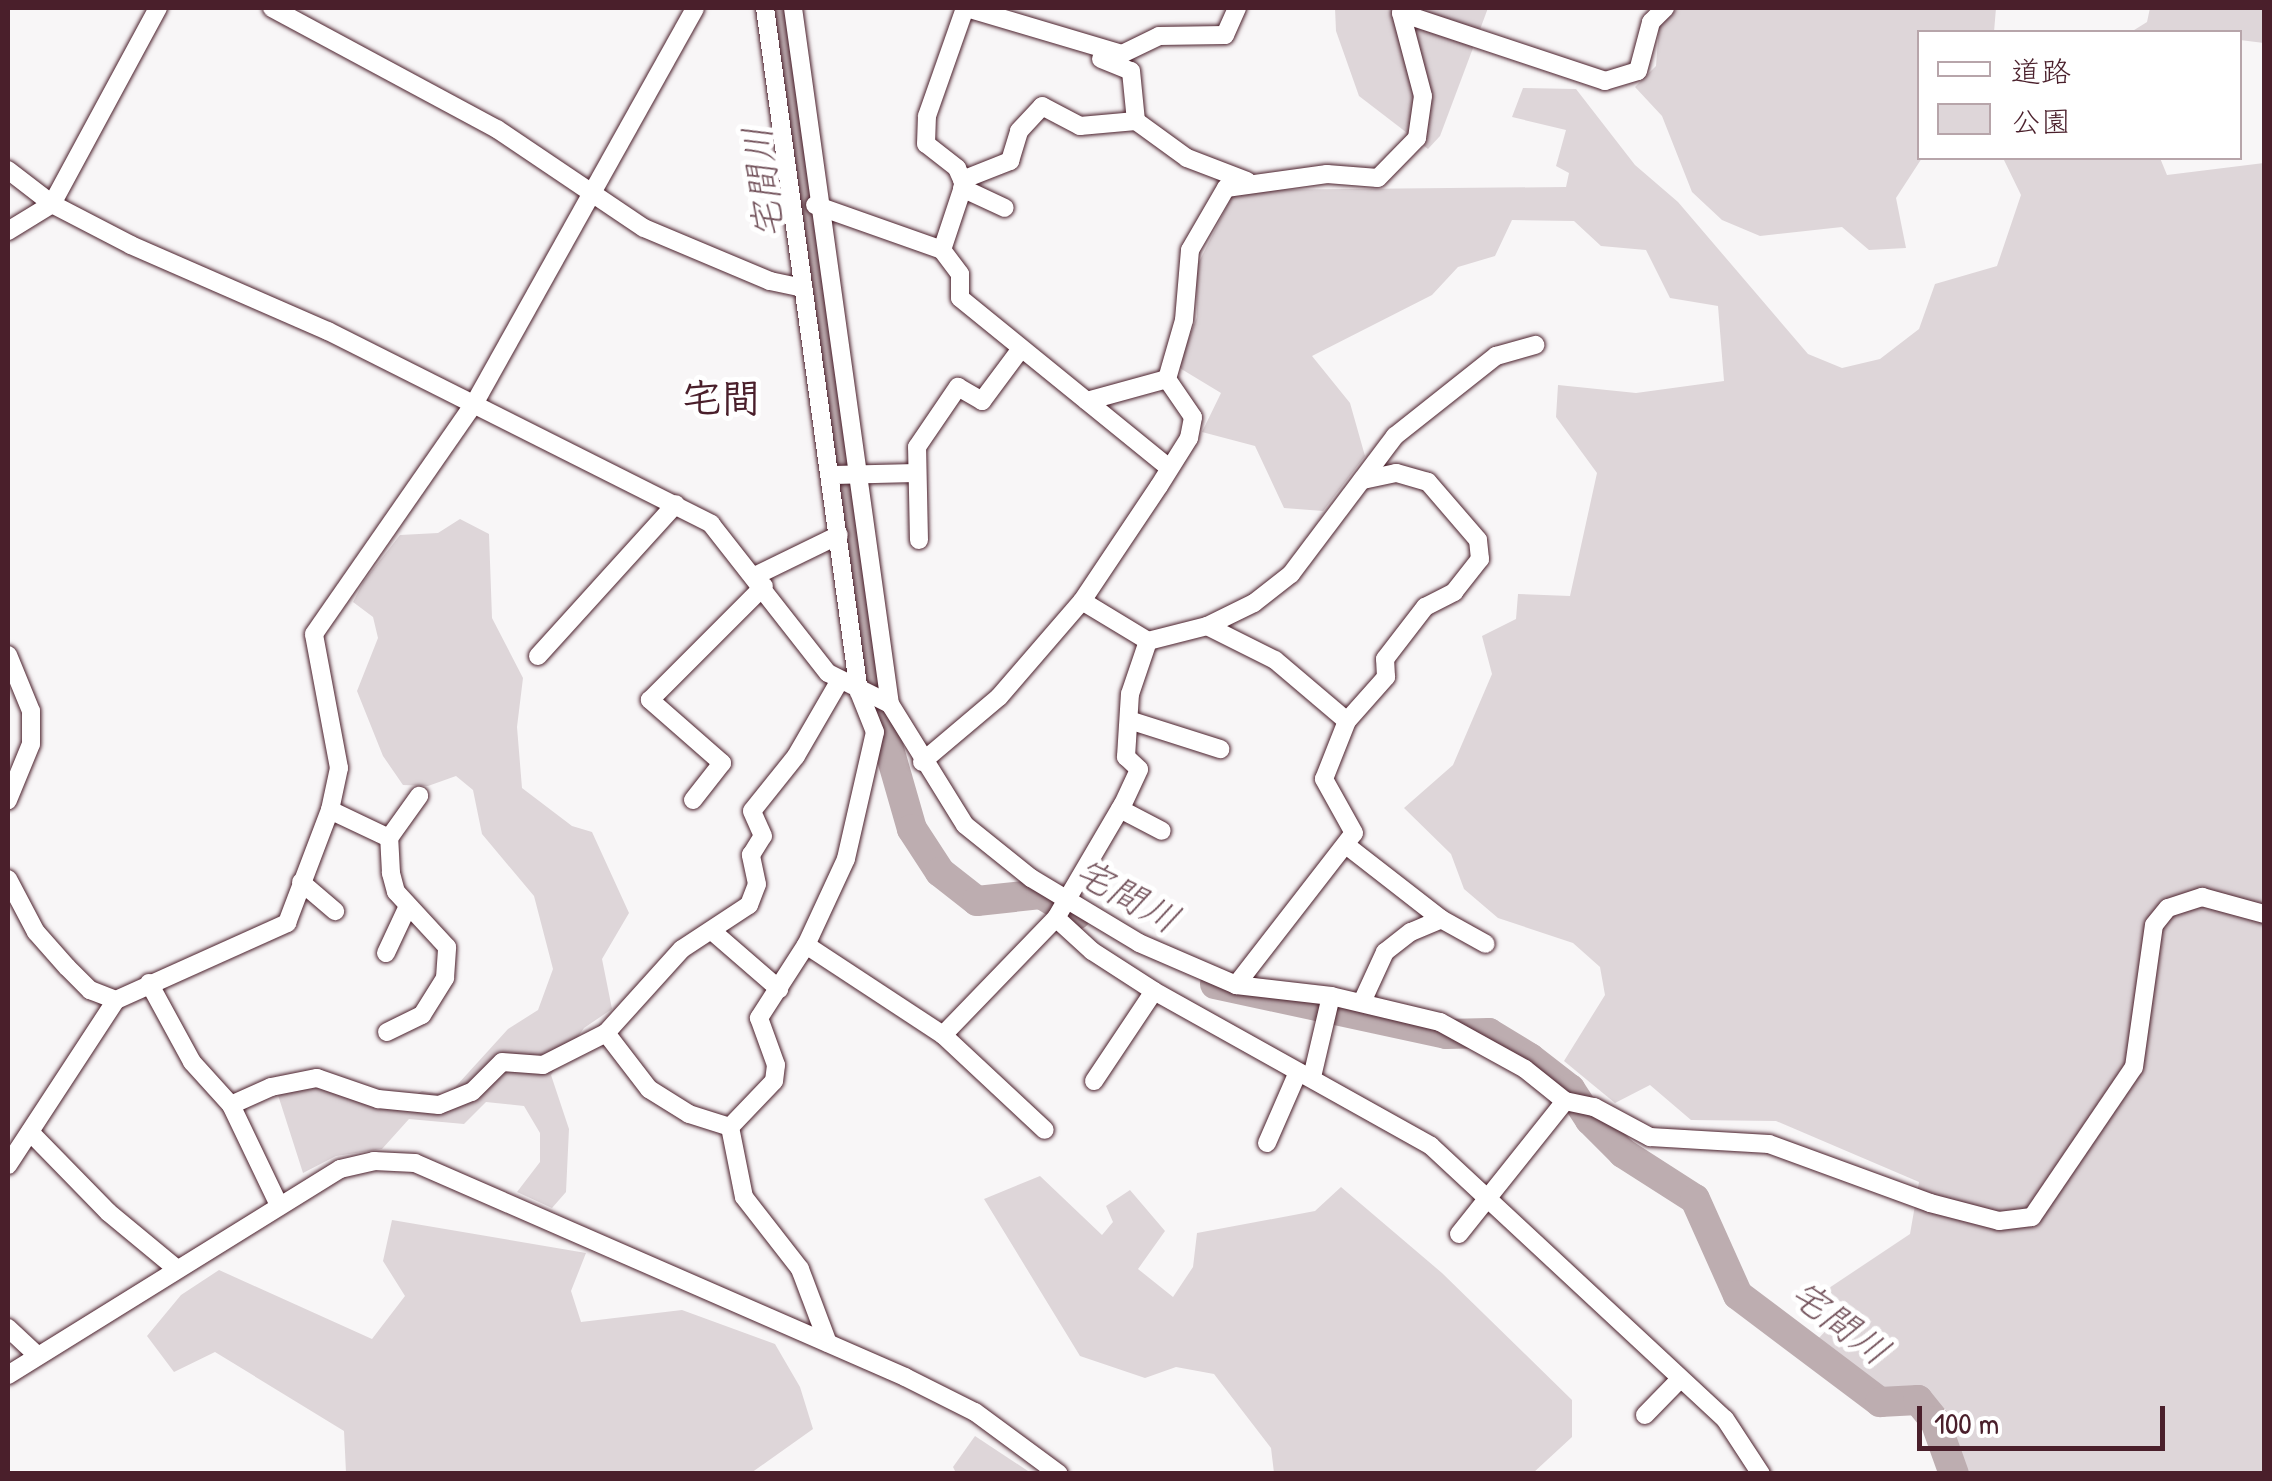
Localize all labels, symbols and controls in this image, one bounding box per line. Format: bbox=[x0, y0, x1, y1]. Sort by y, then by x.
legend bbox=[1917, 30, 2242, 160]
text: 道路 bbox=[2011, 51, 2071, 91]
text: 公園 bbox=[2011, 101, 2071, 141]
water label: 宅間川 bbox=[733, 124, 793, 242]
district label: 宅間 bbox=[681, 373, 761, 421]
water label: 宅間川 bbox=[1066, 847, 1188, 943]
water label: 宅間川 bbox=[1781, 1269, 1899, 1375]
scale bar bbox=[1922, 1386, 2170, 1448]
text: 100 m bbox=[1934, 1403, 1999, 1443]

